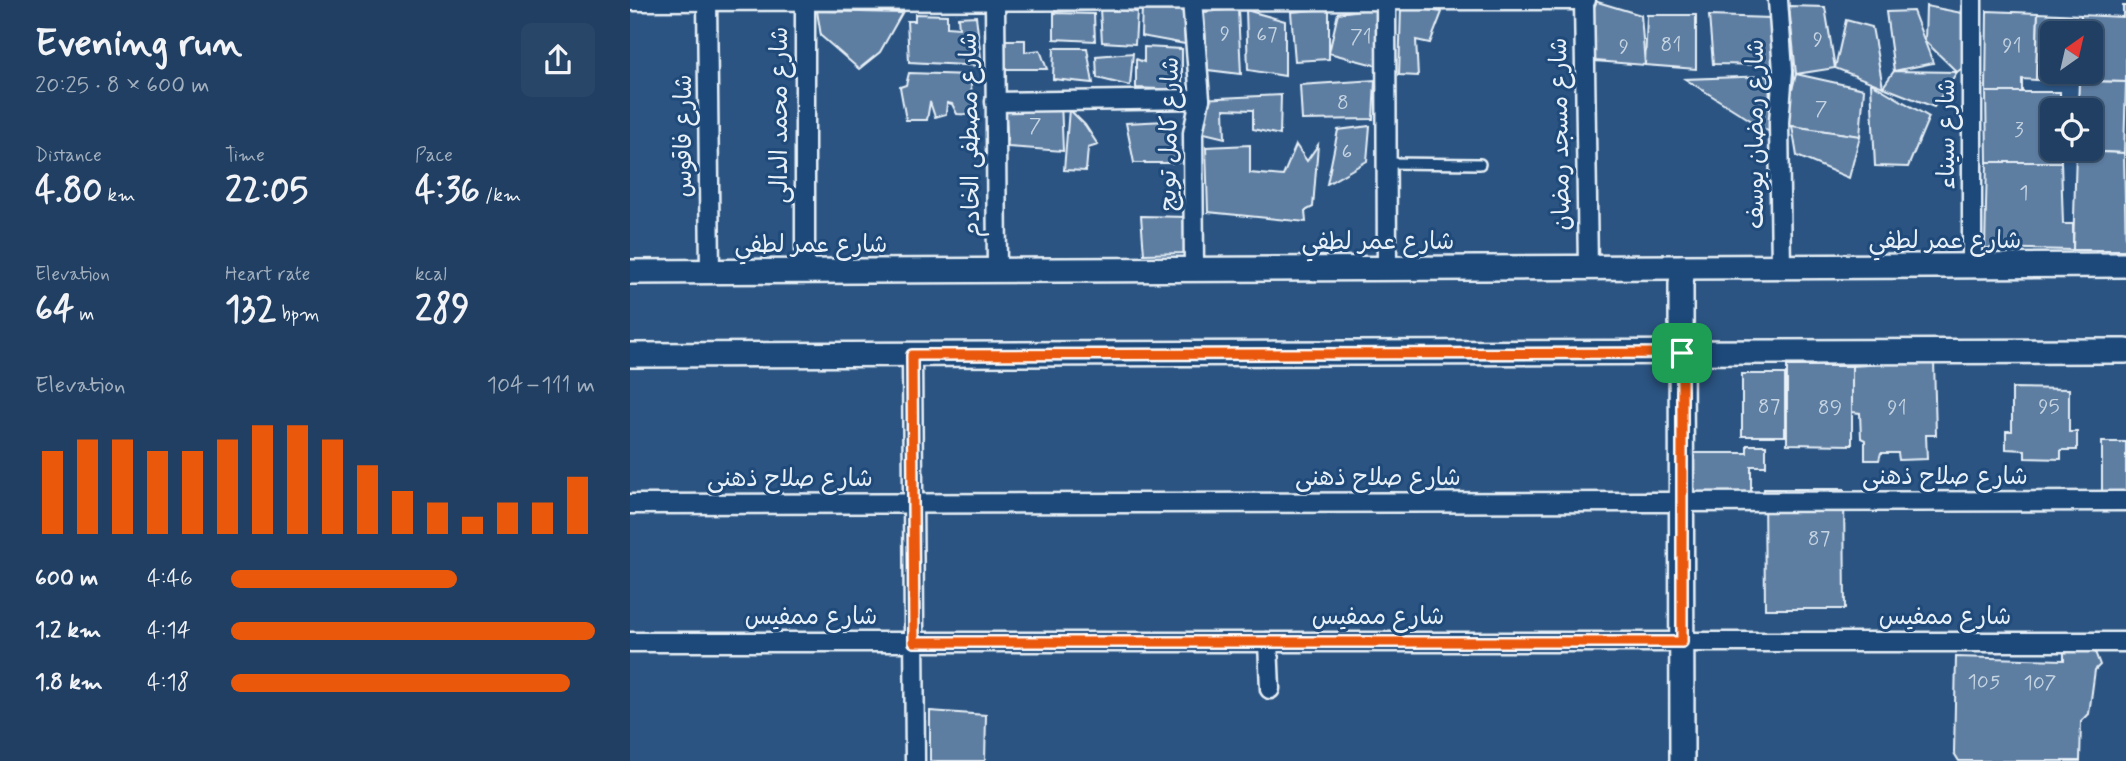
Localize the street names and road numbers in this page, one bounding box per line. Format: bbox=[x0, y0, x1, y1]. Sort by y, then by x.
street label: شارع محمد الدالى bbox=[765, 27, 796, 203]
street label: شارع مصطفى الخادم bbox=[954, 32, 989, 238]
street label: شارع مسجد رمضان bbox=[1544, 37, 1578, 231]
street label: شارع رمضان يوسف bbox=[1741, 39, 1772, 229]
street label: شارع كامل تويج bbox=[1153, 57, 1187, 211]
street label: شارع فاقوس bbox=[669, 74, 700, 198]
street label: شارع سيناء bbox=[1932, 79, 1963, 189]
street label: شارع عمر لطفي bbox=[1869, 226, 2021, 261]
street label: شارع عمر لطفي bbox=[1302, 227, 1454, 262]
street label: شارع عمر لطفي bbox=[735, 230, 887, 265]
street label: شارع صلاح ذهنى bbox=[1862, 462, 2028, 493]
street label: شارع صلاح ذهنى bbox=[1295, 463, 1461, 494]
street label: شارع صلاح ذهنى bbox=[707, 464, 873, 495]
street label: شارع ممفيس bbox=[745, 602, 877, 633]
street label: شارع ممفيس bbox=[1312, 602, 1444, 633]
street label: شارع ممفيس bbox=[1879, 602, 2011, 633]

